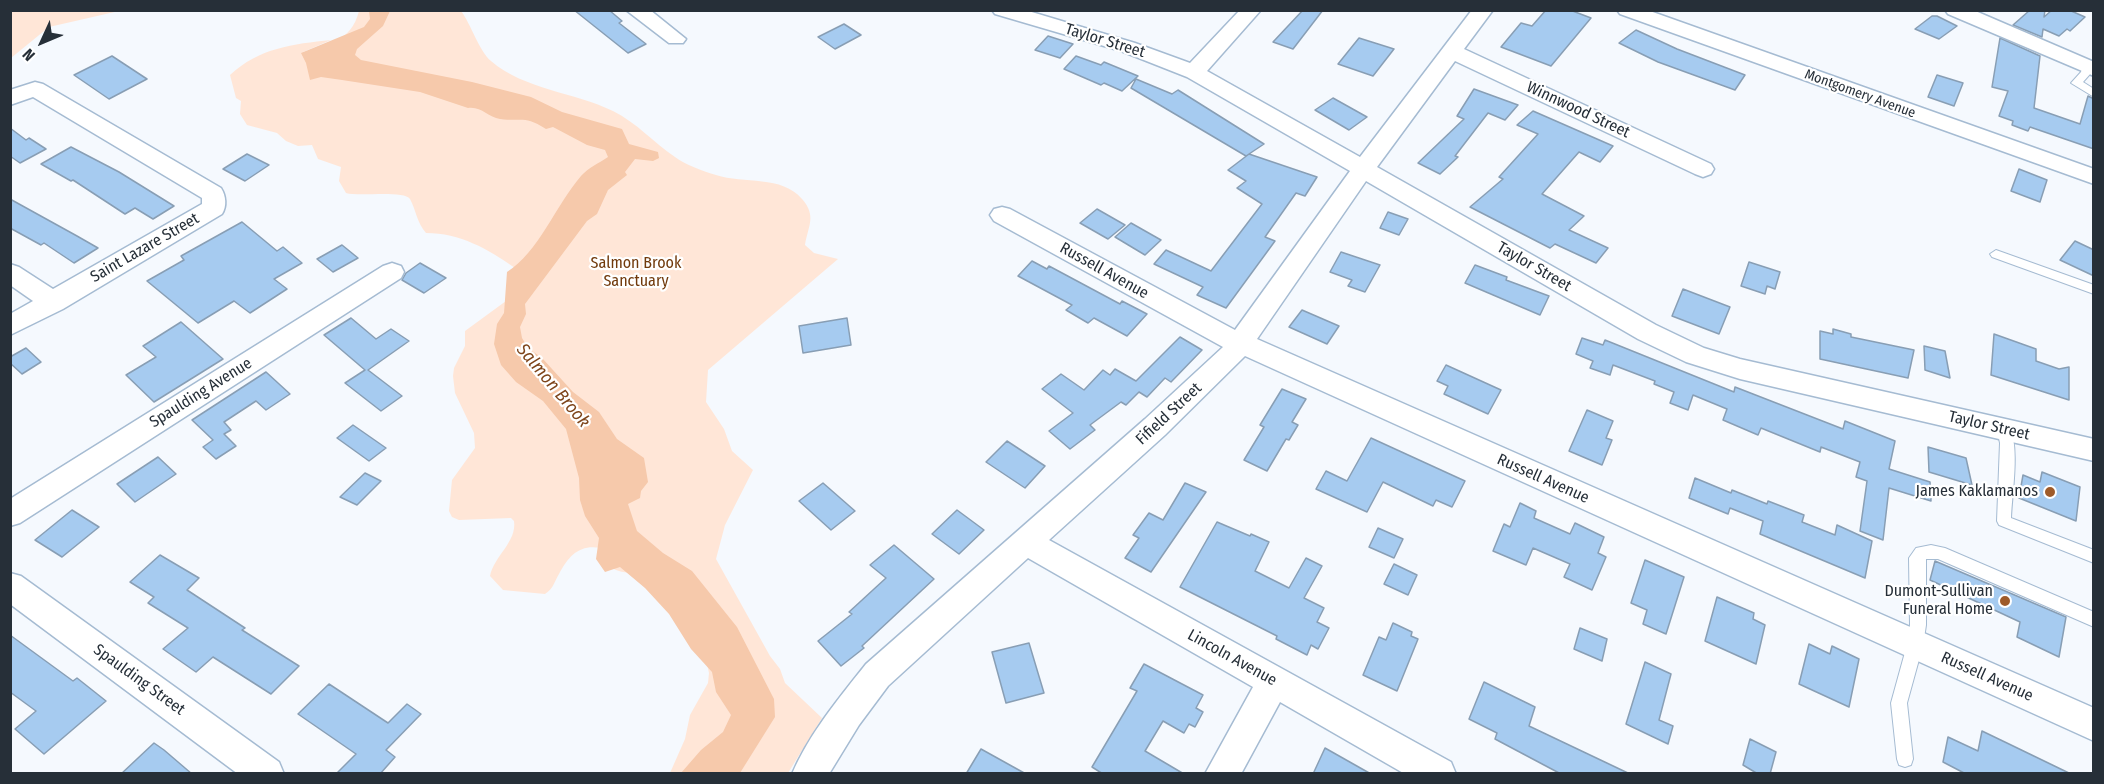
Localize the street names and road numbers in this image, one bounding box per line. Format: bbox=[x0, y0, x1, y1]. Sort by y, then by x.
street label: Taylor Street bbox=[1063, 20, 1147, 62]
street label: Montgomery Avenue bbox=[1802, 66, 1918, 122]
street label: Winnwood Street bbox=[1523, 78, 1633, 142]
street label: Saint Lazare Street bbox=[87, 209, 203, 287]
street label: Taylor Street bbox=[1493, 238, 1575, 296]
street label: Russell Avenue bbox=[1056, 239, 1152, 303]
street label: Spaulding Avenue bbox=[146, 354, 256, 432]
street label: Fifield Street bbox=[1132, 379, 1206, 449]
street label: Taylor Street bbox=[1947, 407, 2031, 445]
street label: Russell Avenue bbox=[1494, 450, 1592, 508]
street label: Lincoln Avenue bbox=[1184, 626, 1280, 690]
street label: Spaulding Street bbox=[90, 640, 188, 720]
street label: Russell Avenue bbox=[1938, 648, 2036, 706]

